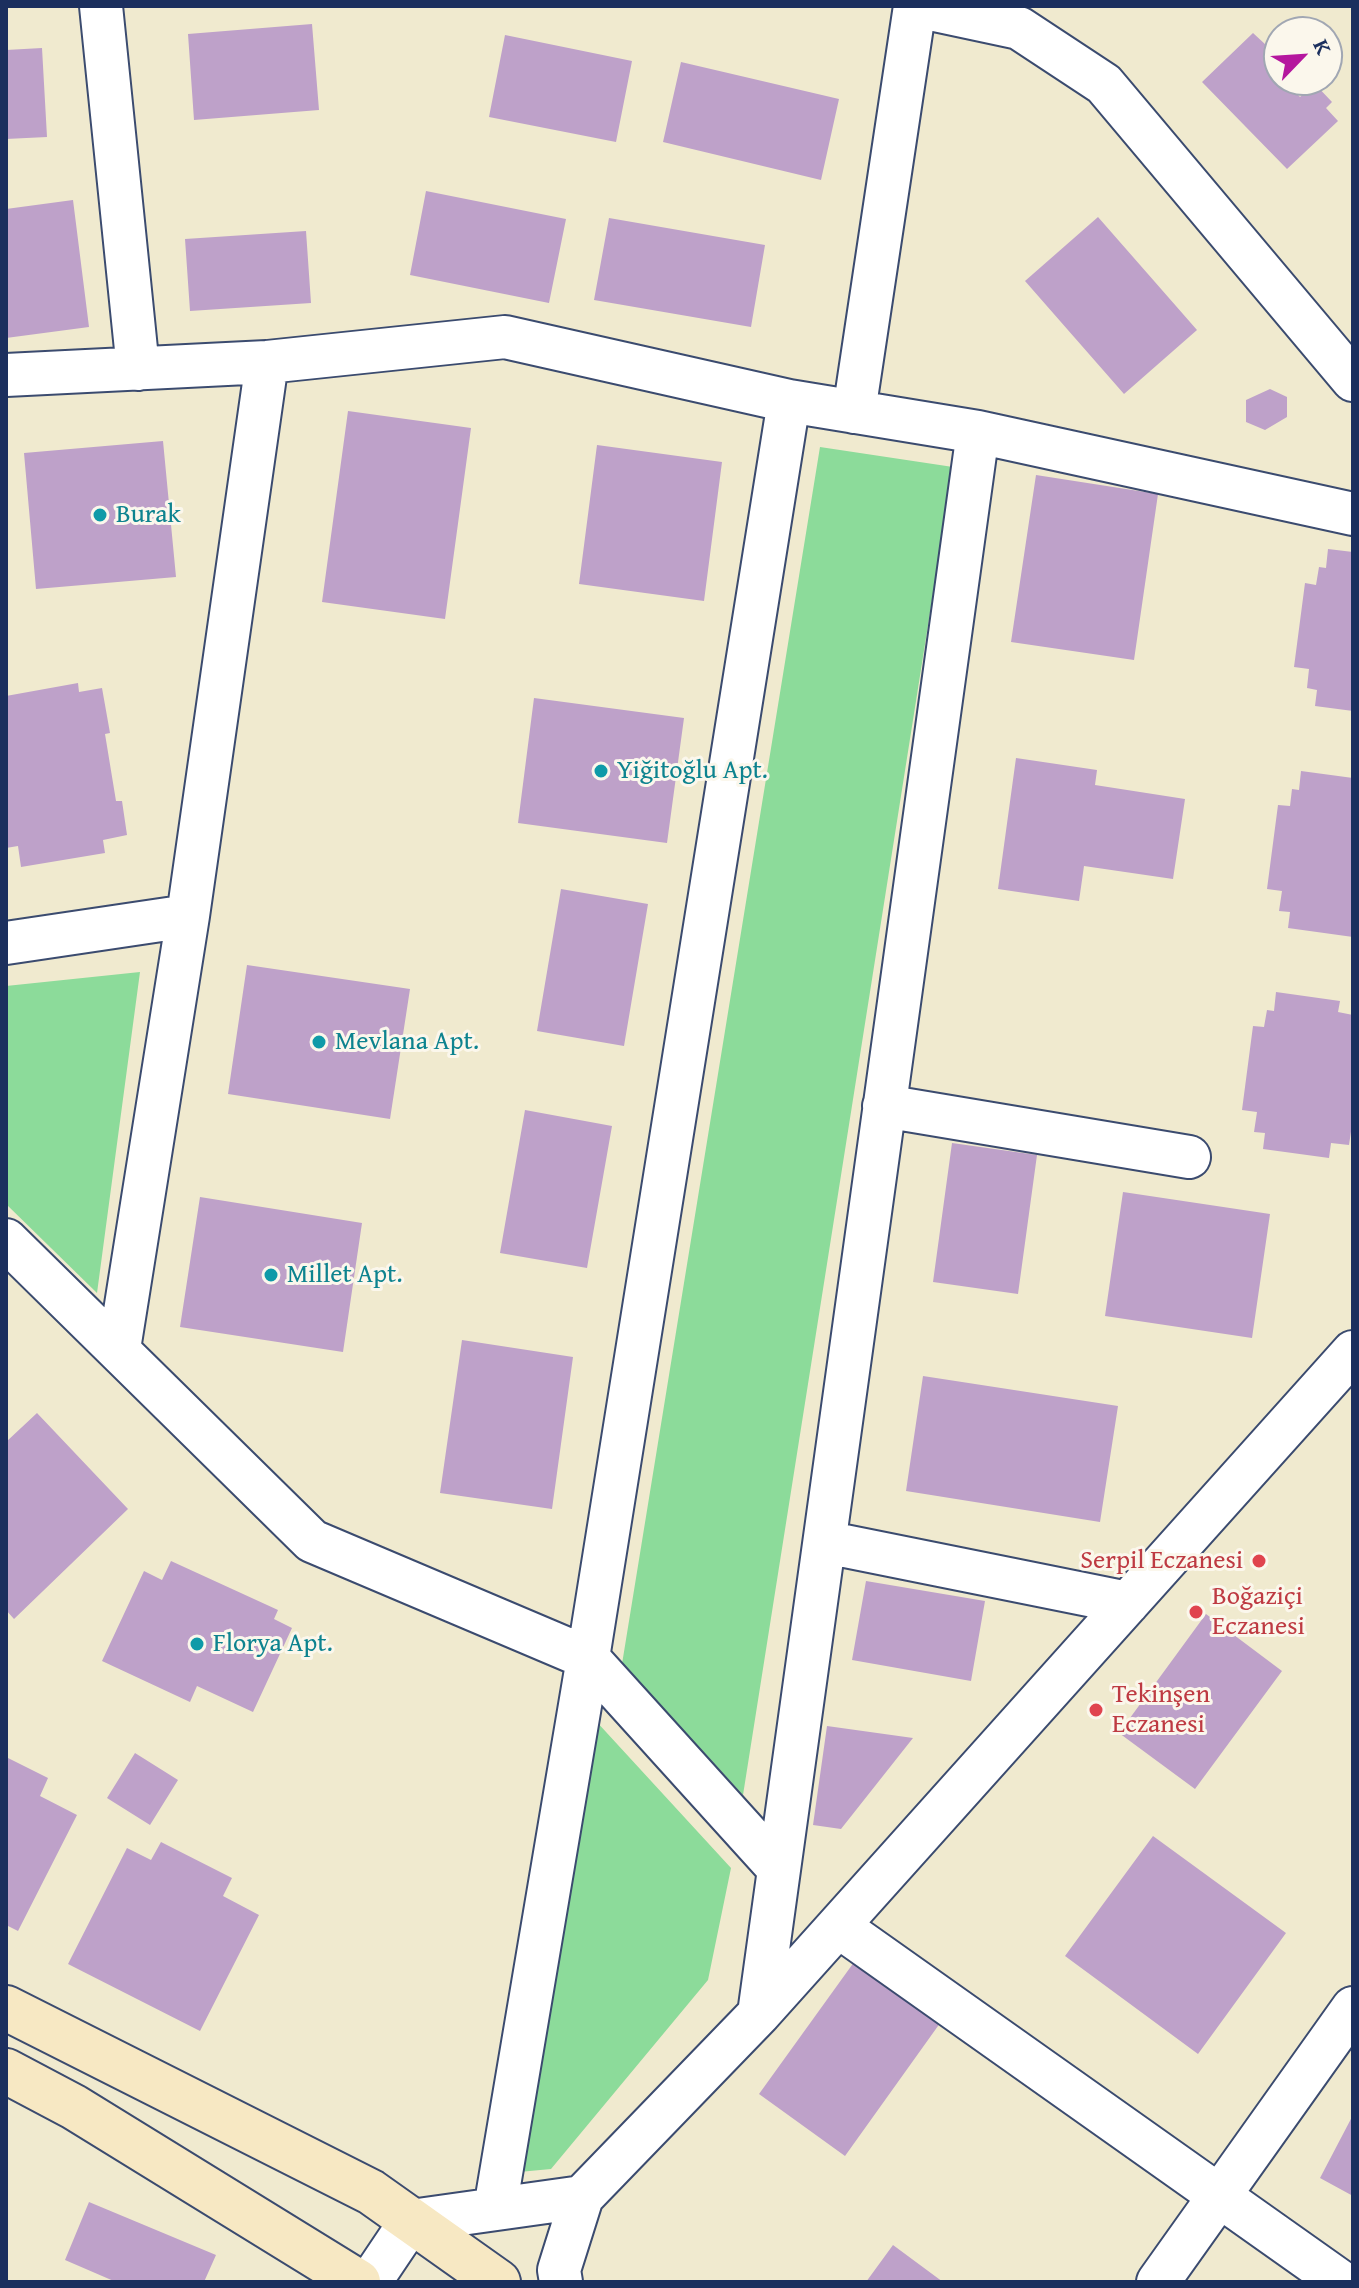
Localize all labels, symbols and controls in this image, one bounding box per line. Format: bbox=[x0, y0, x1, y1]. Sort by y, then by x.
north arrow bbox=[1263, 16, 1343, 96]
text: K bbox=[1305, 34, 1340, 60]
place label: Burak bbox=[116, 499, 181, 531]
marker: Burak bbox=[91, 506, 109, 524]
place label: Yiğitoğlu Apt. bbox=[617, 755, 768, 787]
marker: Yiğitoğlu Apt. bbox=[592, 762, 610, 780]
place label: Mevlana Apt. bbox=[335, 1026, 479, 1058]
marker: Mevlana Apt. bbox=[310, 1033, 328, 1051]
place label: Millet Apt. bbox=[287, 1259, 403, 1291]
marker: Millet Apt. bbox=[262, 1266, 280, 1284]
place label: Serpil Eczanesi bbox=[1080, 1545, 1243, 1577]
marker: Serpil Eczanesi bbox=[1250, 1552, 1268, 1570]
place label: Boğaziçi Eczanesi bbox=[1212, 1581, 1305, 1642]
marker: Boğaziçi Eczanesi bbox=[1187, 1603, 1205, 1621]
place label: Florya Apt. bbox=[213, 1628, 333, 1660]
marker: Florya Apt. bbox=[188, 1635, 206, 1653]
place label: Tekinşen Eczanesi bbox=[1112, 1679, 1210, 1740]
marker: Tekinşen Eczanesi bbox=[1087, 1701, 1105, 1719]

